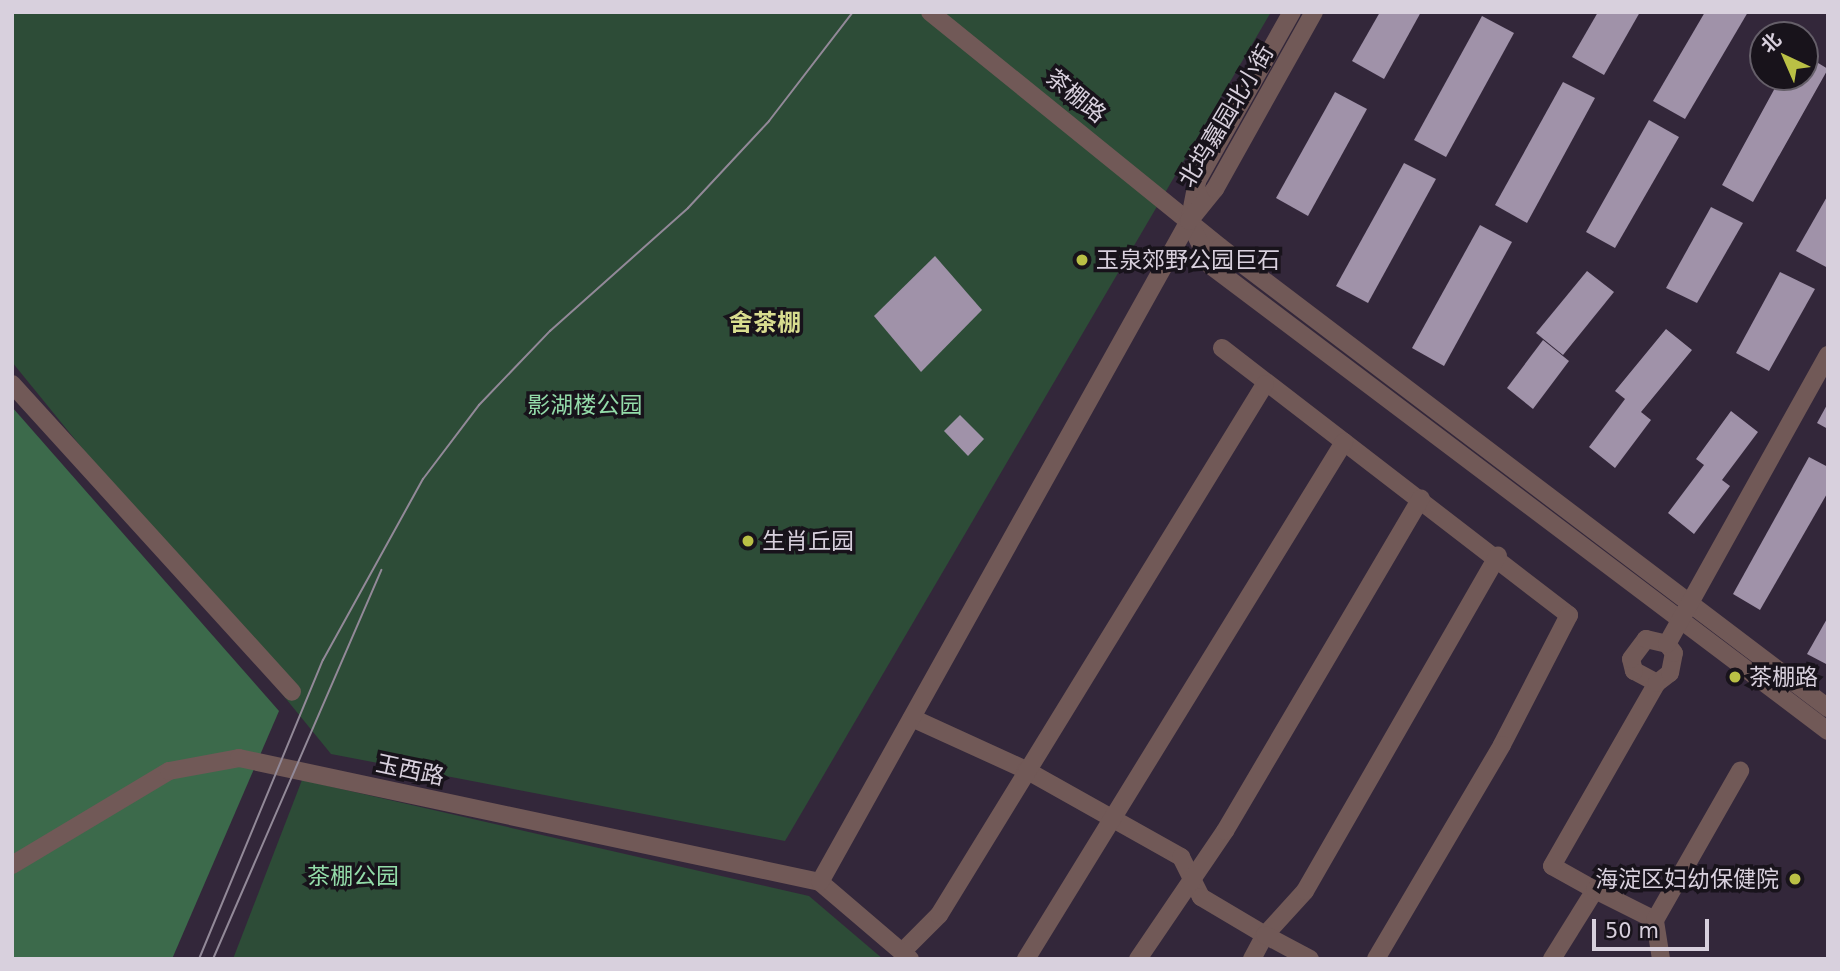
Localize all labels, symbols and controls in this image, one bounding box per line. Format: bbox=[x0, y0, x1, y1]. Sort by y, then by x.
north arrow bbox=[1749, 21, 1819, 91]
text: 北 bbox=[1756, 28, 1785, 57]
street label: 北坞嘉园北小街 bbox=[1173, 40, 1279, 192]
street label: 茶棚路 bbox=[1041, 64, 1111, 128]
place label: 玉泉郊野公园巨石 bbox=[1096, 246, 1280, 274]
marker: 玉泉郊野公园巨石 bbox=[1074, 252, 1090, 268]
district label: 舍茶棚 bbox=[729, 310, 801, 338]
park label: 影湖楼公园 bbox=[528, 391, 642, 419]
place label: 生肖丘园 bbox=[762, 527, 854, 555]
marker: 生肖丘园 bbox=[740, 533, 756, 549]
place label: 茶棚路 bbox=[1749, 663, 1818, 691]
marker: 茶棚路 bbox=[1727, 669, 1743, 685]
street label: 玉西路 bbox=[373, 749, 447, 791]
park label: 茶棚公园 bbox=[307, 862, 399, 890]
place label: 海淀区妇幼保健院 bbox=[1595, 865, 1779, 893]
marker: 海淀区妇幼保健院 bbox=[1785, 869, 1805, 889]
scale bar bbox=[1595, 904, 1712, 948]
text: 50 m bbox=[1605, 919, 1659, 943]

